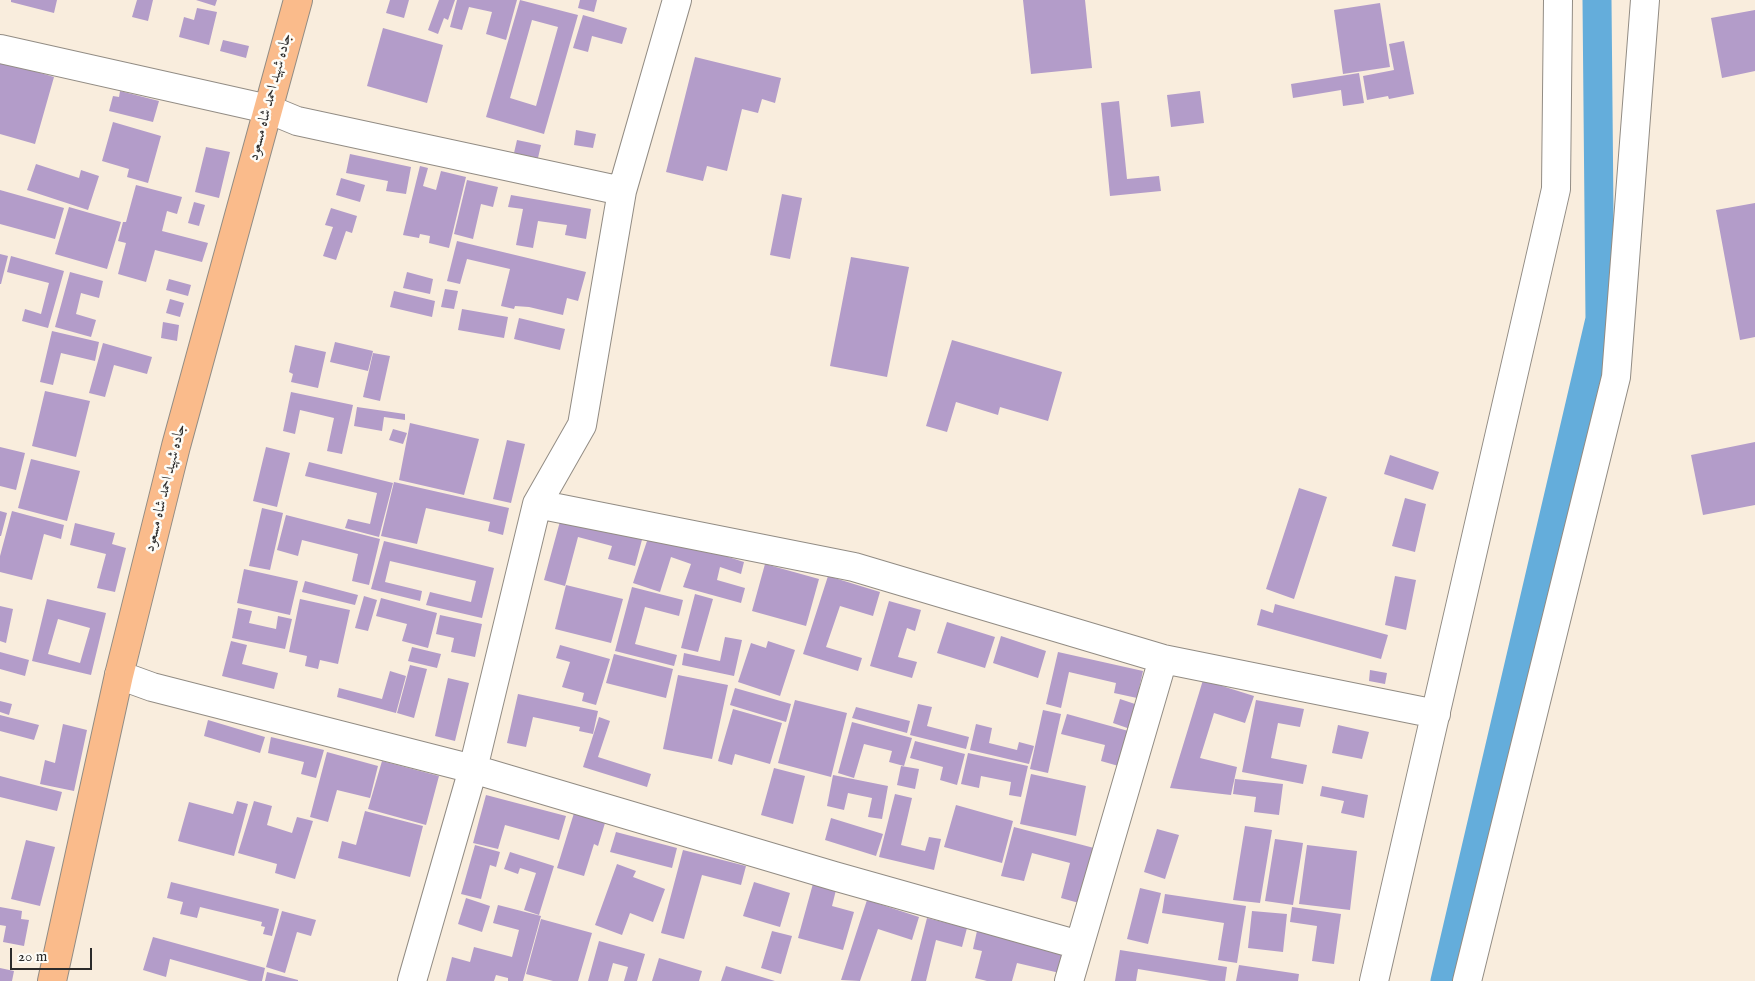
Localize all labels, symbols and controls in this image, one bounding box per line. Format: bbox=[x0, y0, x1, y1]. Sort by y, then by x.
street label: جاده شهيد احمد شاه مسعود bbox=[245, 31, 297, 163]
street label: جاده شهيد احمد شاه مسعود bbox=[141, 422, 191, 554]
scale bar bbox=[12, 938, 95, 970]
text: 20 m bbox=[18, 947, 47, 966]

